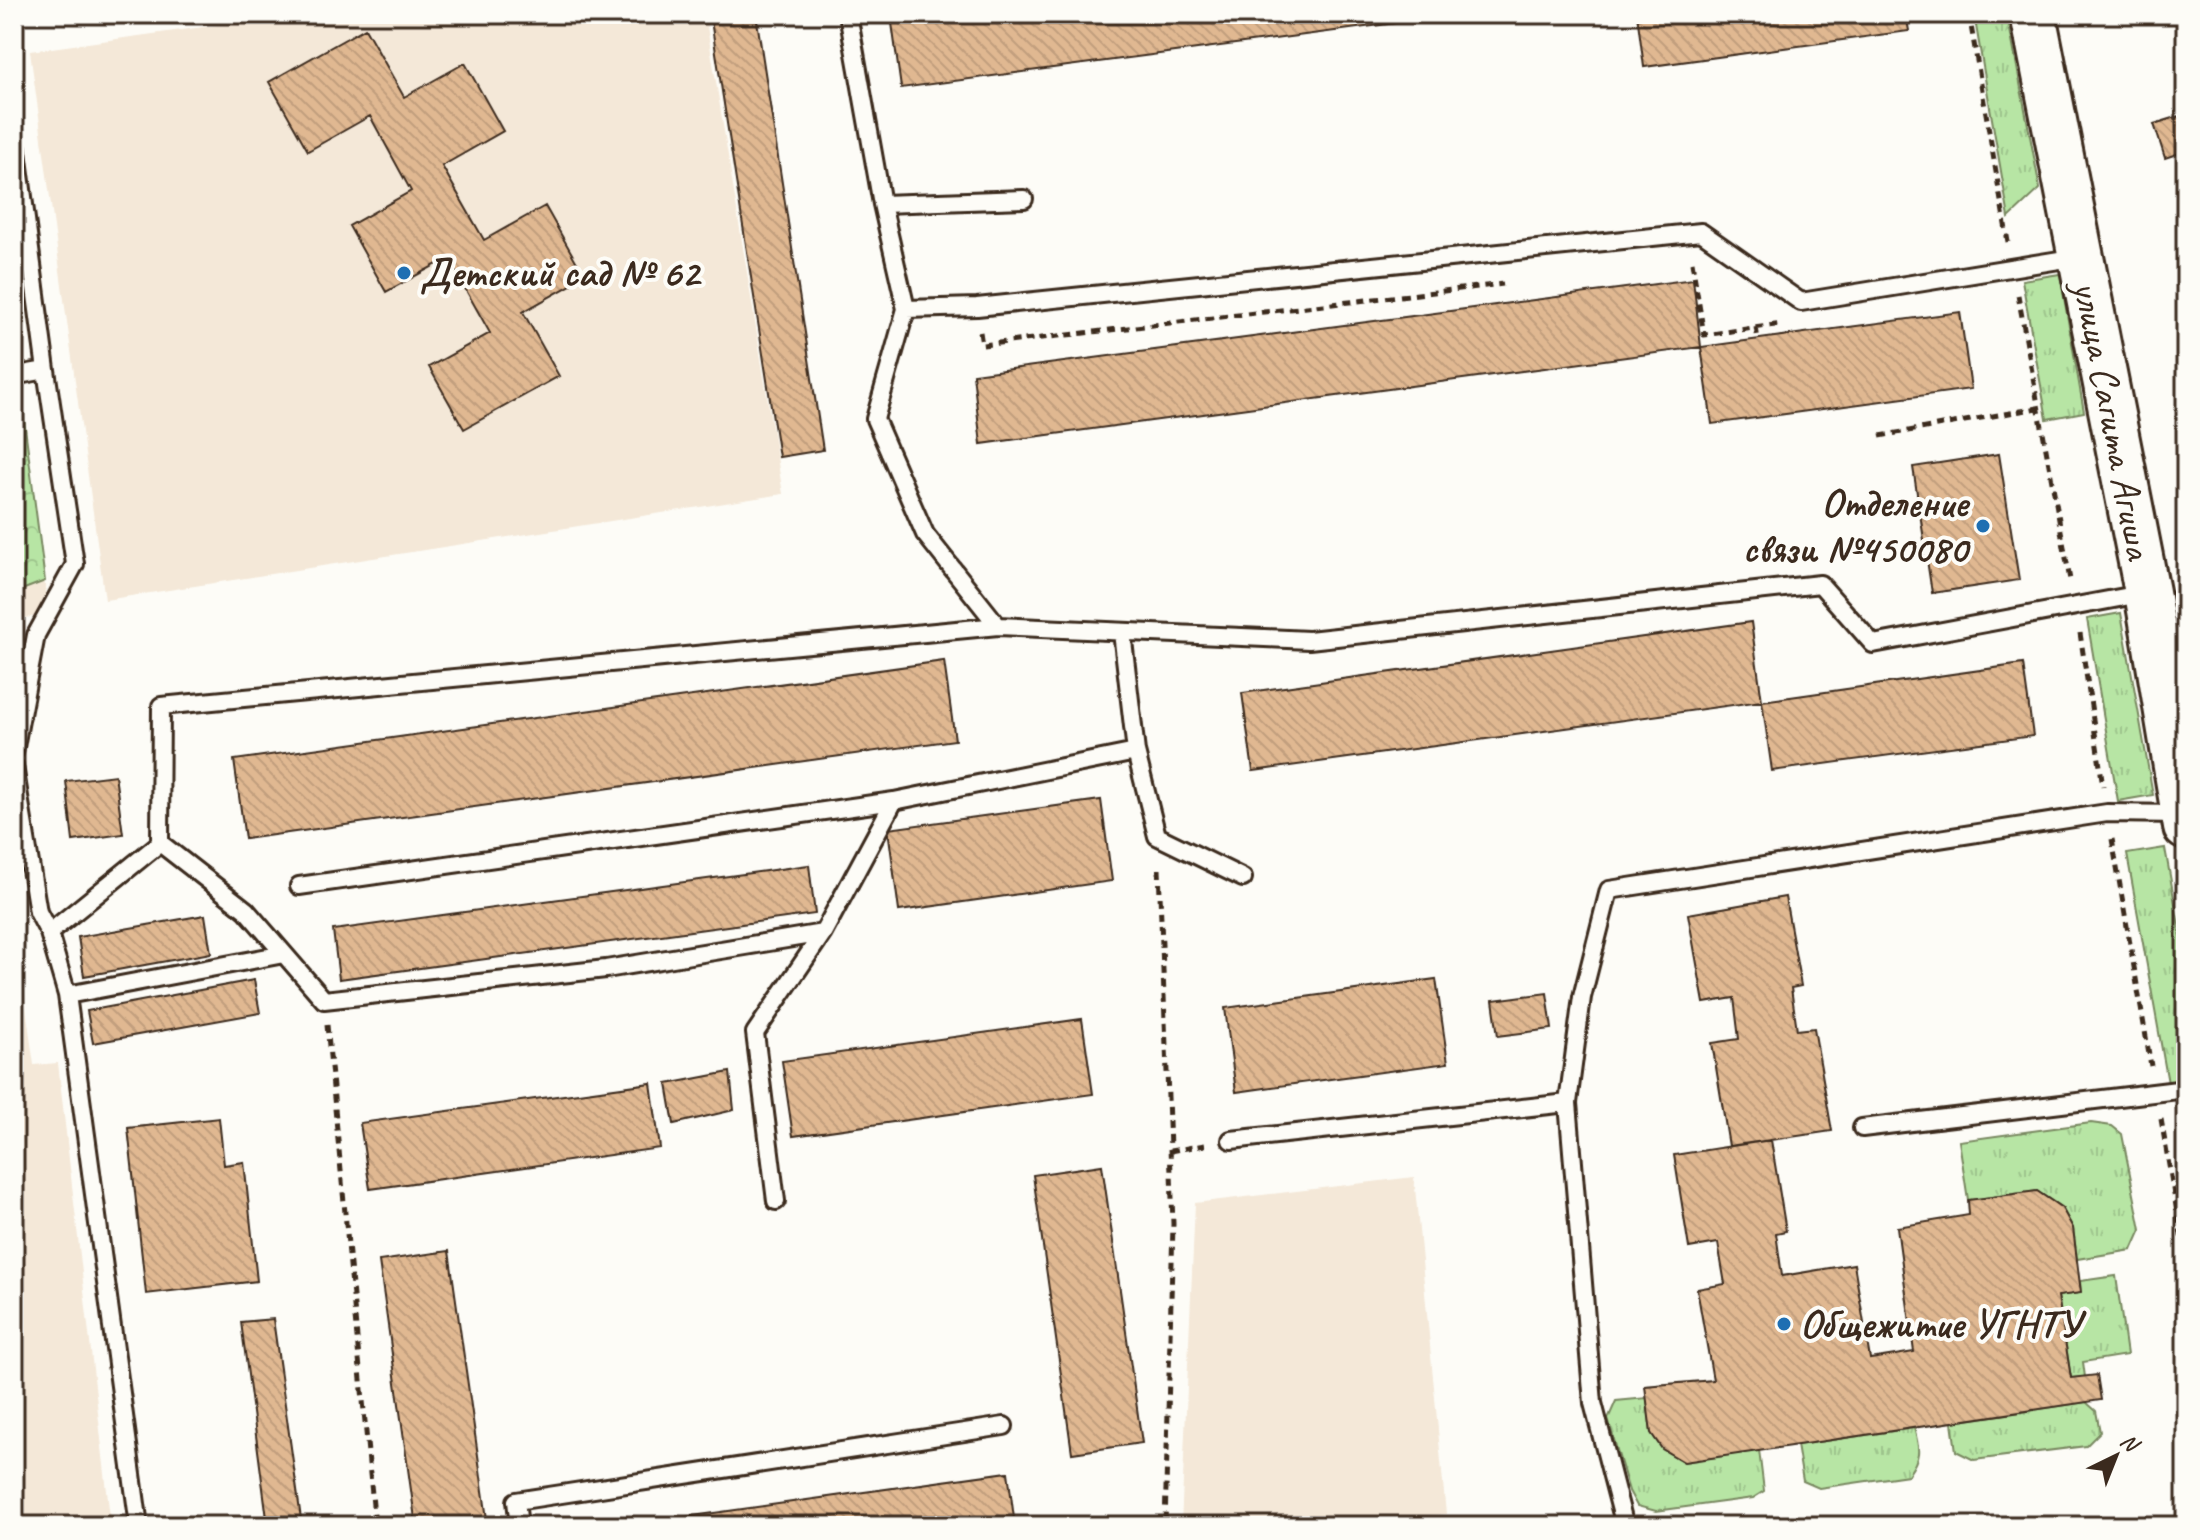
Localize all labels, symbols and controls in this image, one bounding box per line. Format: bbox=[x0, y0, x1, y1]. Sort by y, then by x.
place label: Детский сад № 62 bbox=[420, 248, 703, 298]
marker: Детский сад № 62 bbox=[395, 264, 413, 282]
street label: улица Сагита Агиша bbox=[2061, 275, 2165, 566]
place label: Отделение связи №450080 bbox=[1742, 478, 1971, 574]
marker: Отделение связи №450080 bbox=[1974, 517, 1992, 535]
place label: Общежитие УГНТУ bbox=[1800, 1299, 2087, 1349]
marker: Общежитие УГНТУ bbox=[1775, 1315, 1793, 1333]
north arrow bbox=[2076, 1416, 2156, 1496]
text: N bbox=[2114, 1427, 2146, 1459]

